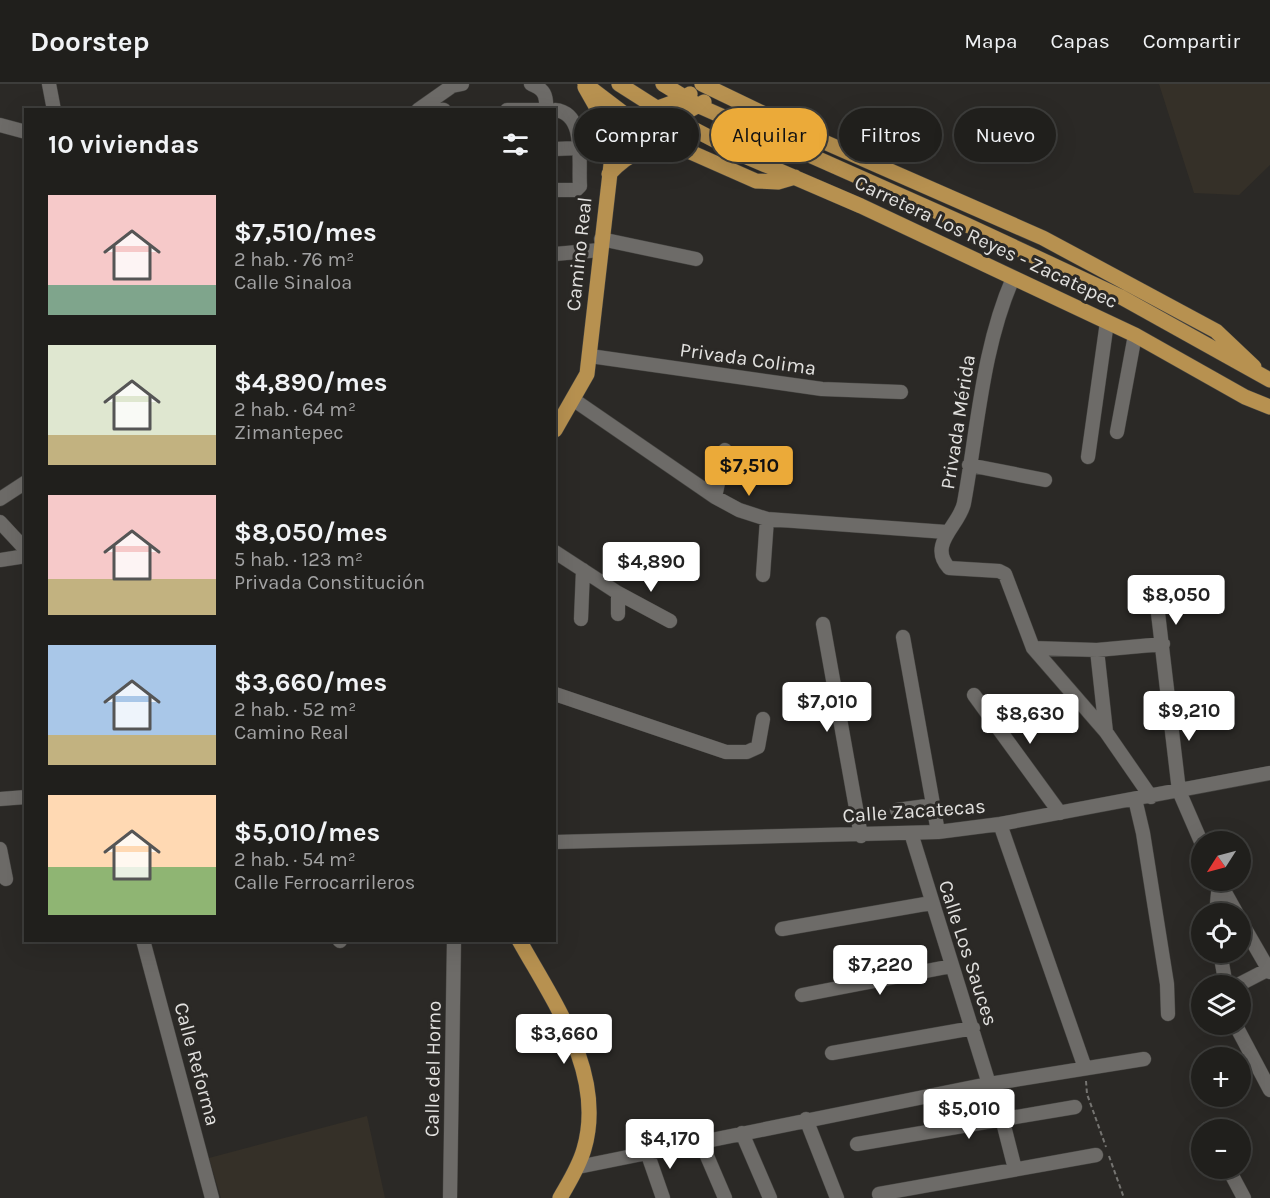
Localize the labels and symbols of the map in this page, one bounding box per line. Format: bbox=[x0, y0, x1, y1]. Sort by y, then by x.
street label: Carretera Los Reyes - Zacatepec bbox=[851, 171, 1121, 313]
street label: Camino Real bbox=[562, 196, 596, 312]
street label: Privada Colima bbox=[678, 338, 818, 380]
street label: Privada Mérida bbox=[936, 353, 980, 491]
pin: $7,510 bbox=[700, 446, 798, 497]
pin: $4,890 bbox=[602, 542, 700, 593]
pin: $8,050 bbox=[1127, 575, 1225, 626]
pin: $7,010 bbox=[778, 682, 876, 733]
pin: $9,210 bbox=[1140, 691, 1238, 742]
pin: $8,630 bbox=[981, 694, 1079, 745]
street label: Calle Zacatecas bbox=[842, 795, 986, 827]
north arrow bbox=[1191, 831, 1251, 891]
street label: Calle Los Sauces bbox=[934, 877, 1002, 1029]
pin: $7,220 bbox=[831, 945, 929, 996]
street label: Calle Reforma bbox=[169, 1000, 225, 1128]
street label: Calle del Horno bbox=[420, 1001, 446, 1137]
pin: $3,660 bbox=[515, 1014, 613, 1065]
pin: $5,010 bbox=[920, 1089, 1018, 1140]
pin: $4,170 bbox=[621, 1119, 719, 1170]

